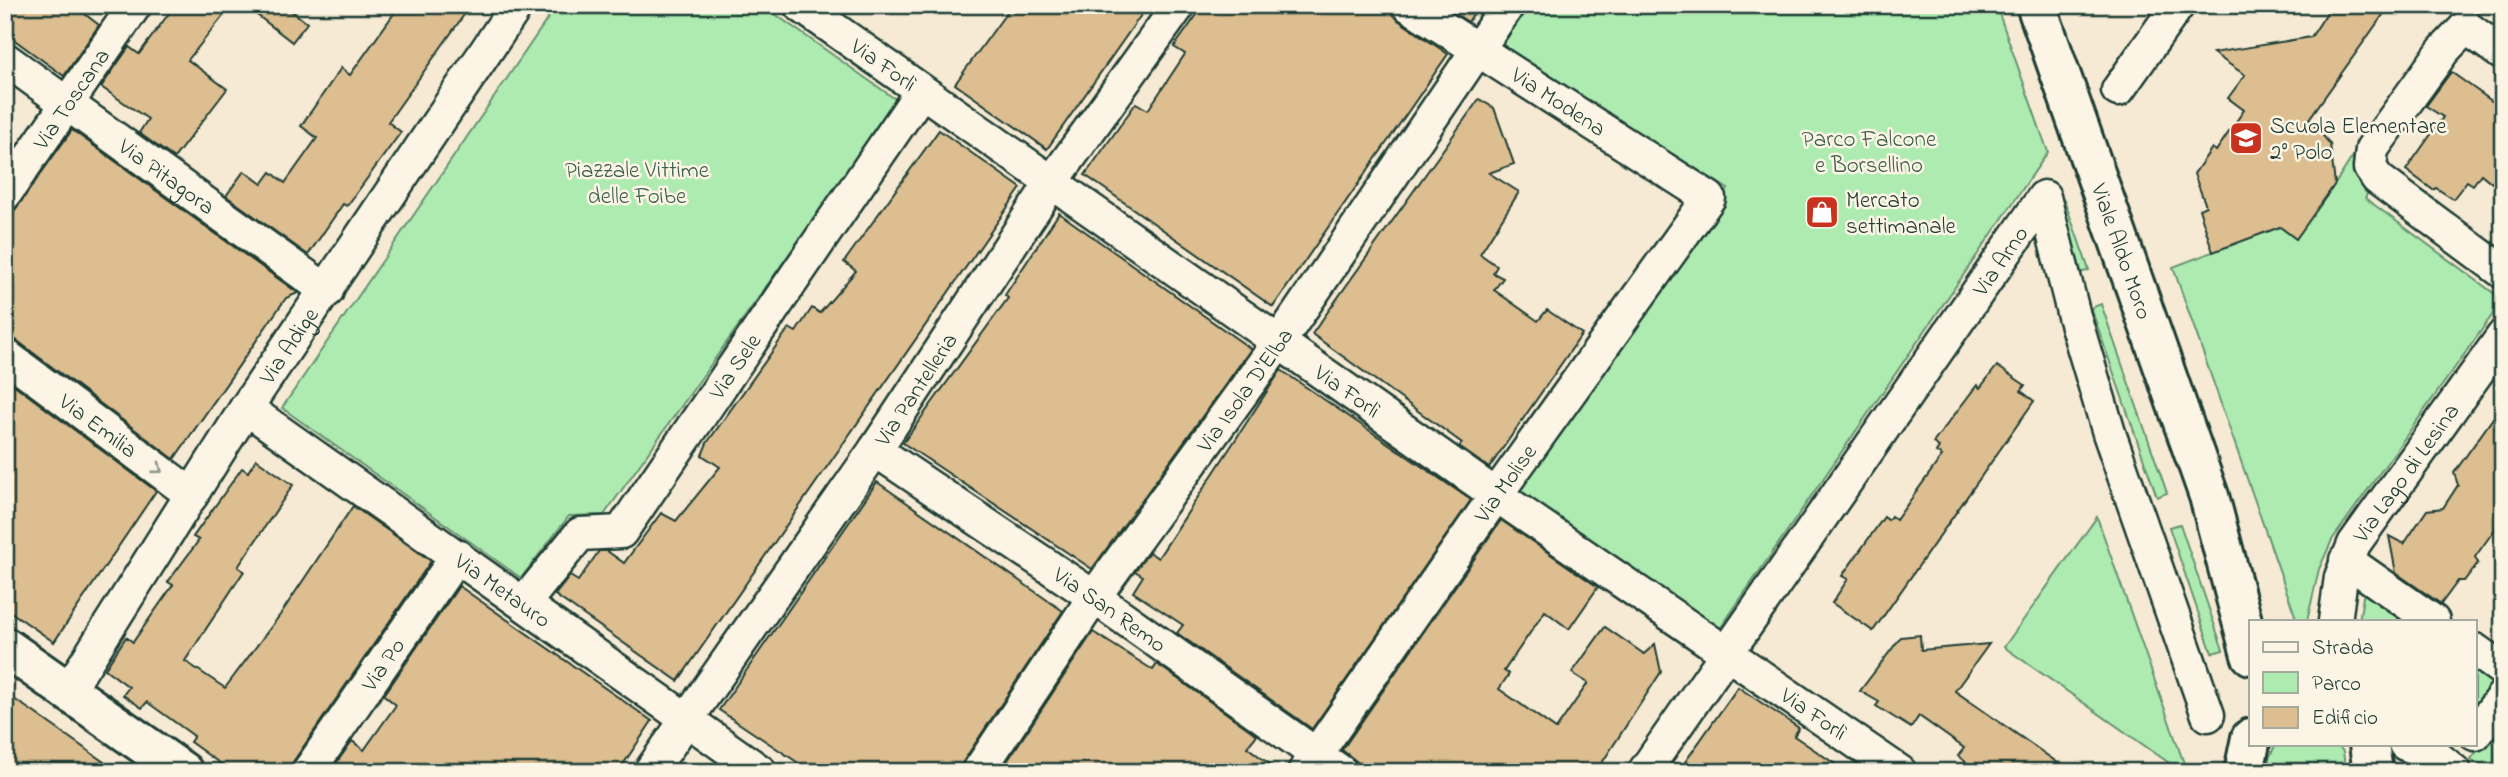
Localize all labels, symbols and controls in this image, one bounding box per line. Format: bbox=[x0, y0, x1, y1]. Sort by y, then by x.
street label: Via Forlì bbox=[842, 31, 923, 101]
street label: Via Toscana bbox=[26, 42, 119, 158]
street label: Via Modena bbox=[1503, 60, 1612, 146]
place label: Scuola Elementare 2° Polo bbox=[2270, 111, 2447, 170]
school or university icon: Scuola Elementare 2° Polo bbox=[2227, 119, 2265, 157]
park label: Parco Falcone e Borsellino bbox=[1802, 124, 1937, 183]
street label: Via Pitagora bbox=[110, 131, 221, 224]
park label: Piazzale Vittime delle Foibe bbox=[565, 155, 710, 214]
street label: Viale Aldo Moro bbox=[2081, 179, 2160, 325]
place label: Mercato settimanale bbox=[1846, 185, 1956, 244]
shop icon: Mercato settimanale bbox=[1803, 193, 1841, 231]
street label: Via Arno bbox=[1965, 220, 2038, 305]
street label: Via Adige bbox=[252, 301, 328, 392]
street label: Via Isola D'Elba bbox=[1189, 322, 1303, 461]
street label: Via Sele bbox=[701, 327, 771, 408]
street label: Via Pantelleria bbox=[867, 327, 967, 454]
street label: Via Forlì bbox=[1306, 357, 1386, 428]
street label: Via Emilia bbox=[50, 386, 143, 468]
street label: Via Lago di Lesina bbox=[2345, 397, 2469, 551]
street label: Via Molise bbox=[1467, 438, 1547, 531]
one-way arrow bbox=[150, 461, 163, 474]
street label: Via Metauro bbox=[446, 546, 557, 637]
street label: Via San Remo bbox=[1045, 559, 1172, 662]
legend bbox=[2249, 620, 2476, 746]
street label: Via Po bbox=[354, 632, 415, 700]
text: Strada bbox=[2312, 634, 2374, 664]
text: Parco bbox=[2312, 670, 2361, 700]
street label: Via Forlì bbox=[1772, 680, 1853, 750]
text: Edificio bbox=[2312, 704, 2378, 734]

